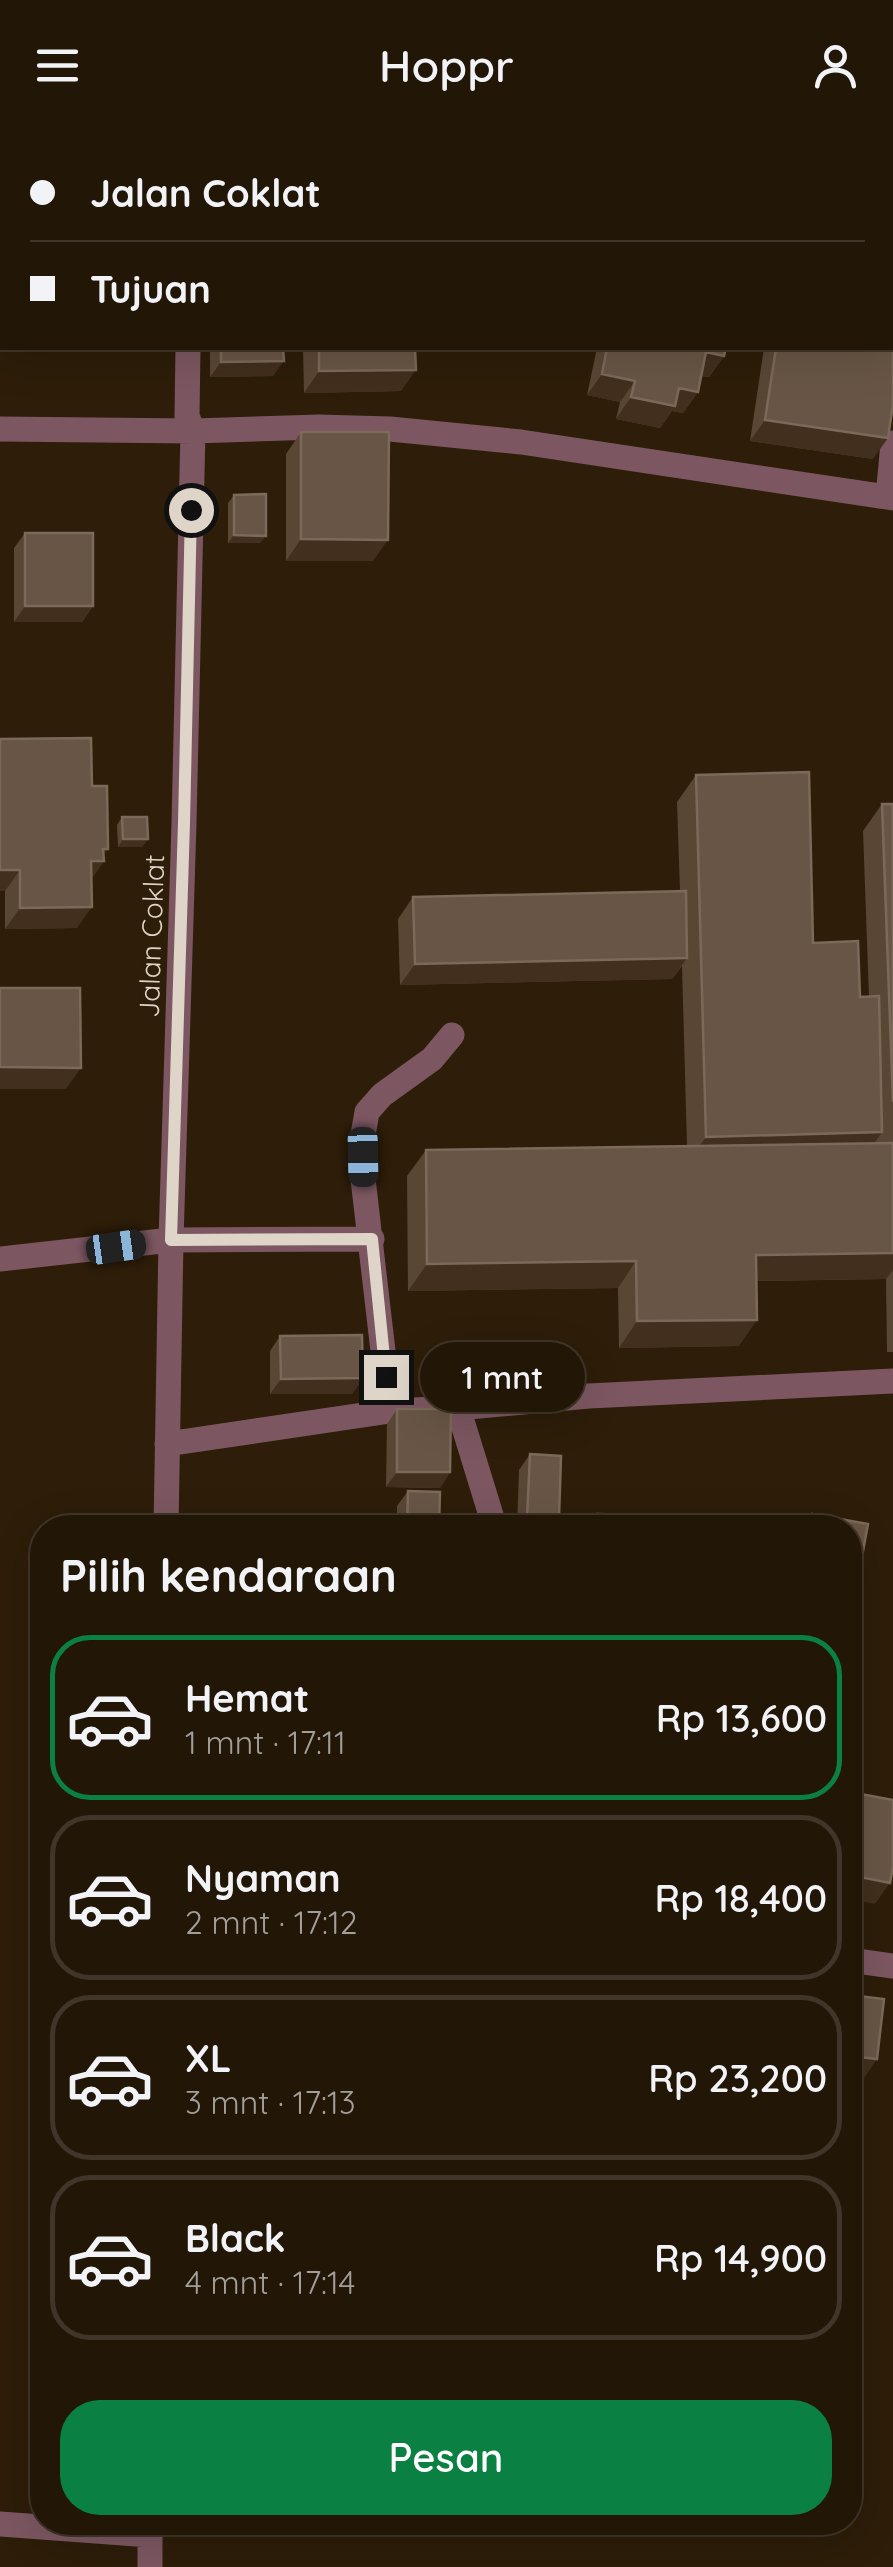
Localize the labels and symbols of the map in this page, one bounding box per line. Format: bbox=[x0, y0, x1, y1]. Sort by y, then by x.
route start bbox=[169, 488, 214, 533]
street label: Jalan Coklat bbox=[131, 854, 171, 1018]
car bbox=[347, 1127, 379, 1187]
car bbox=[84, 1228, 148, 1266]
callout: 1 mnt bbox=[421, 1342, 586, 1412]
route end bbox=[364, 1355, 409, 1400]

